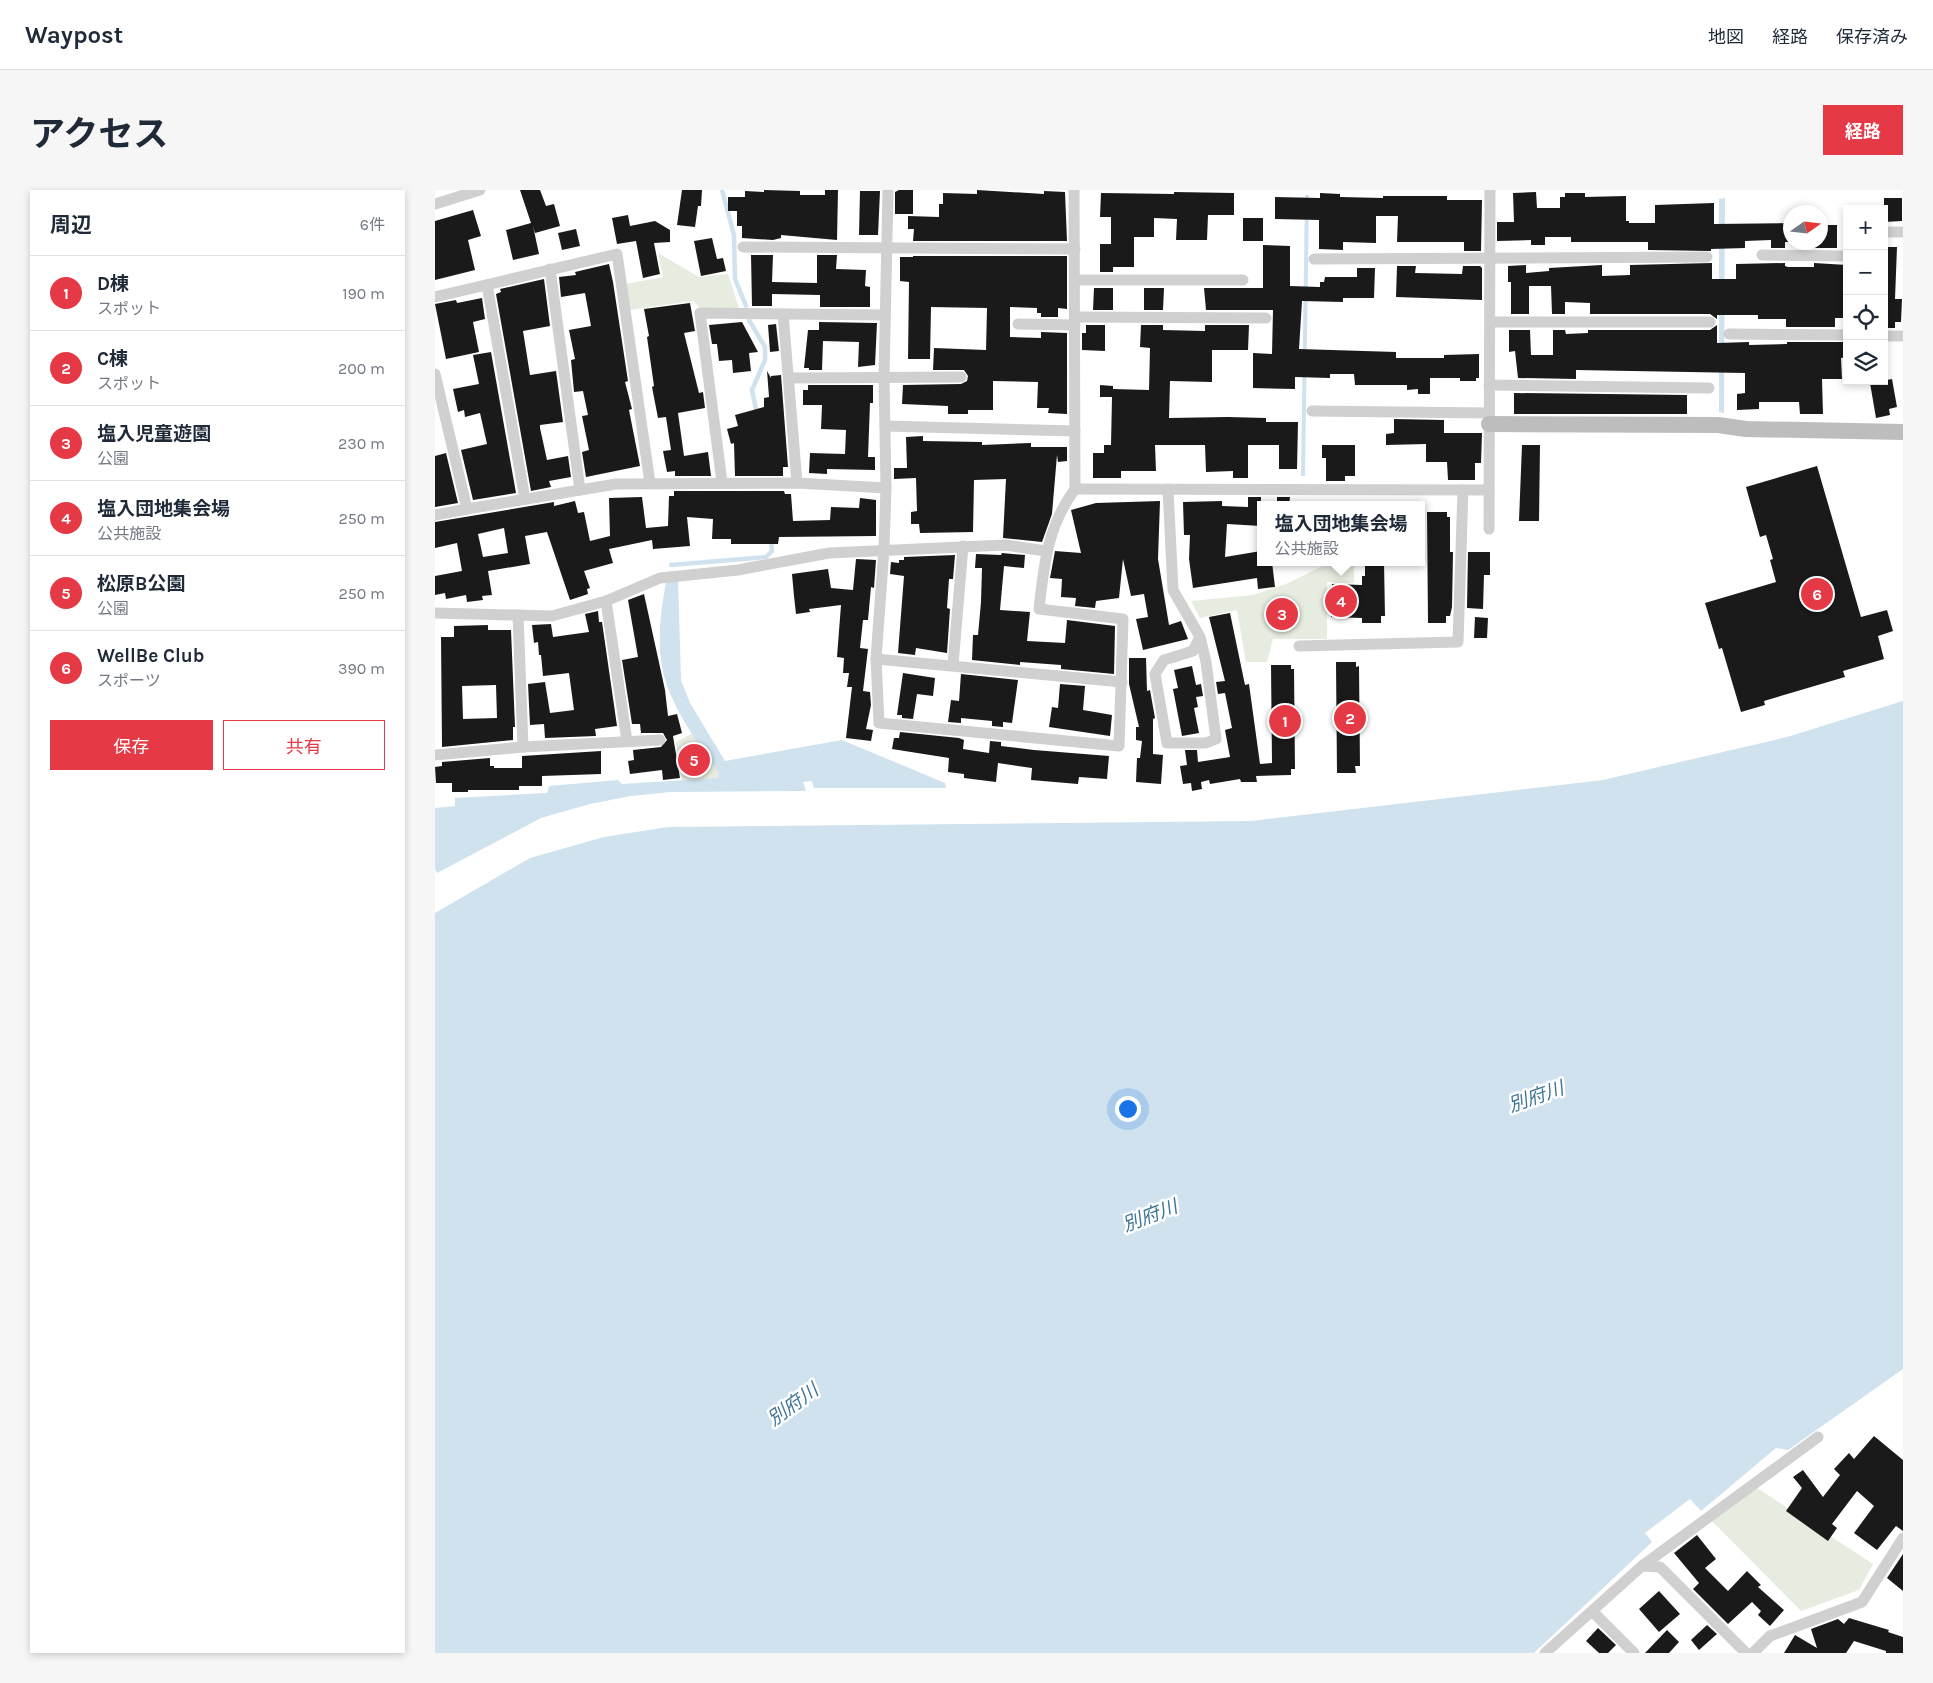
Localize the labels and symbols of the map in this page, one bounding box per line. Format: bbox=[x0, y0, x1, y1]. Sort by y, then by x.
north arrow bbox=[1783, 205, 1828, 250]
pin: 6 bbox=[1801, 575, 1833, 613]
pin: 4 bbox=[1325, 582, 1357, 620]
pin: 3 bbox=[1266, 595, 1298, 633]
pin: 2 bbox=[1334, 699, 1366, 737]
pin: 1 bbox=[1269, 702, 1301, 740]
pin: 5 bbox=[678, 741, 710, 779]
water label: 別府川 bbox=[1505, 1077, 1568, 1117]
your location bbox=[1115, 1096, 1141, 1122]
water label: 別府川 bbox=[1119, 1195, 1182, 1236]
water label: 別府川 bbox=[763, 1378, 824, 1431]

